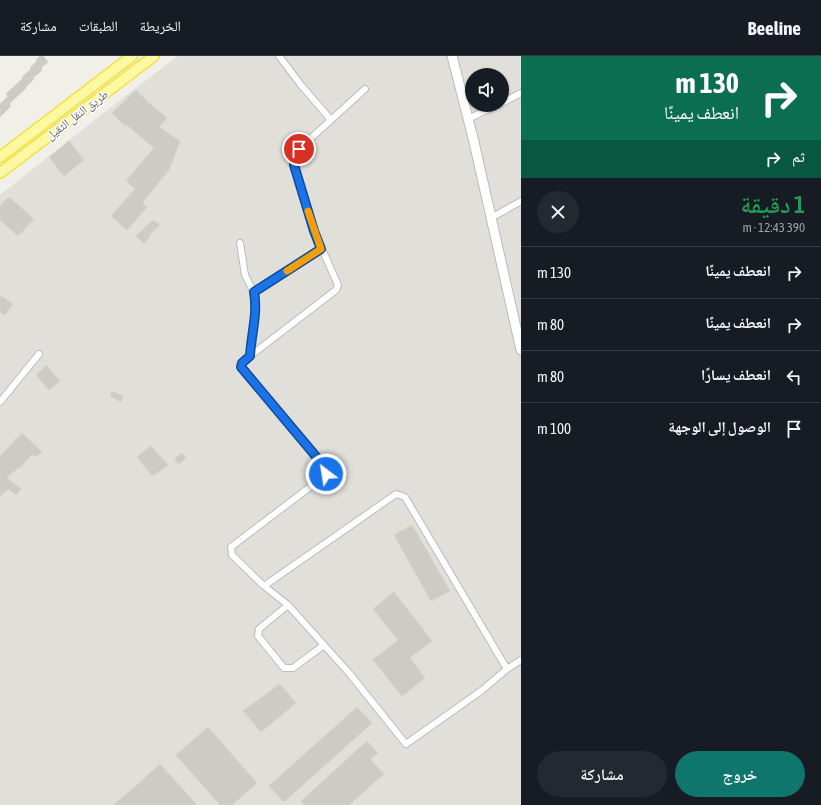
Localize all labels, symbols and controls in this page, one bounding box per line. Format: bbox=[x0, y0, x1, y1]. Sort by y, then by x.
text: Beeline bbox=[748, 17, 801, 39]
text: مشاركة bbox=[20, 18, 57, 34]
text: الطبقات bbox=[79, 18, 118, 34]
text: الخريطة bbox=[140, 18, 181, 34]
text: 130 m bbox=[676, 67, 739, 99]
map controls bbox=[465, 68, 509, 112]
button: sound bbox=[465, 68, 509, 112]
icon: right bbox=[753, 72, 805, 124]
street label: طريق النقل الثقيل bbox=[43, 87, 111, 143]
text: انعطف يمينًا bbox=[664, 102, 739, 123]
pin bbox=[282, 132, 316, 166]
icon: arrive bbox=[288, 138, 310, 160]
icon: right bbox=[762, 148, 784, 170]
text: ثم bbox=[792, 148, 805, 165]
button: close bbox=[537, 191, 579, 233]
text: 1 دقيقة bbox=[741, 191, 805, 218]
text: 390 m · 12:43 bbox=[742, 220, 805, 235]
text: انعطف يمينًا bbox=[705, 262, 771, 279]
icon: right bbox=[783, 262, 805, 284]
text: 130 m bbox=[537, 264, 571, 281]
text: انعطف يمينًا bbox=[705, 314, 771, 331]
icon: right bbox=[783, 314, 805, 336]
text: 80 m bbox=[537, 316, 564, 333]
text: انعطف يسارًا bbox=[701, 366, 771, 383]
icon: left bbox=[783, 366, 805, 388]
text: 80 m bbox=[537, 368, 564, 385]
text: الوصول إلى الوجهة bbox=[668, 418, 771, 435]
icon: arrive bbox=[783, 418, 805, 440]
text: 100 m bbox=[537, 420, 571, 437]
position arrow bbox=[305, 453, 347, 495]
button: مشاركة bbox=[537, 751, 667, 797]
button: خروج bbox=[675, 751, 805, 797]

